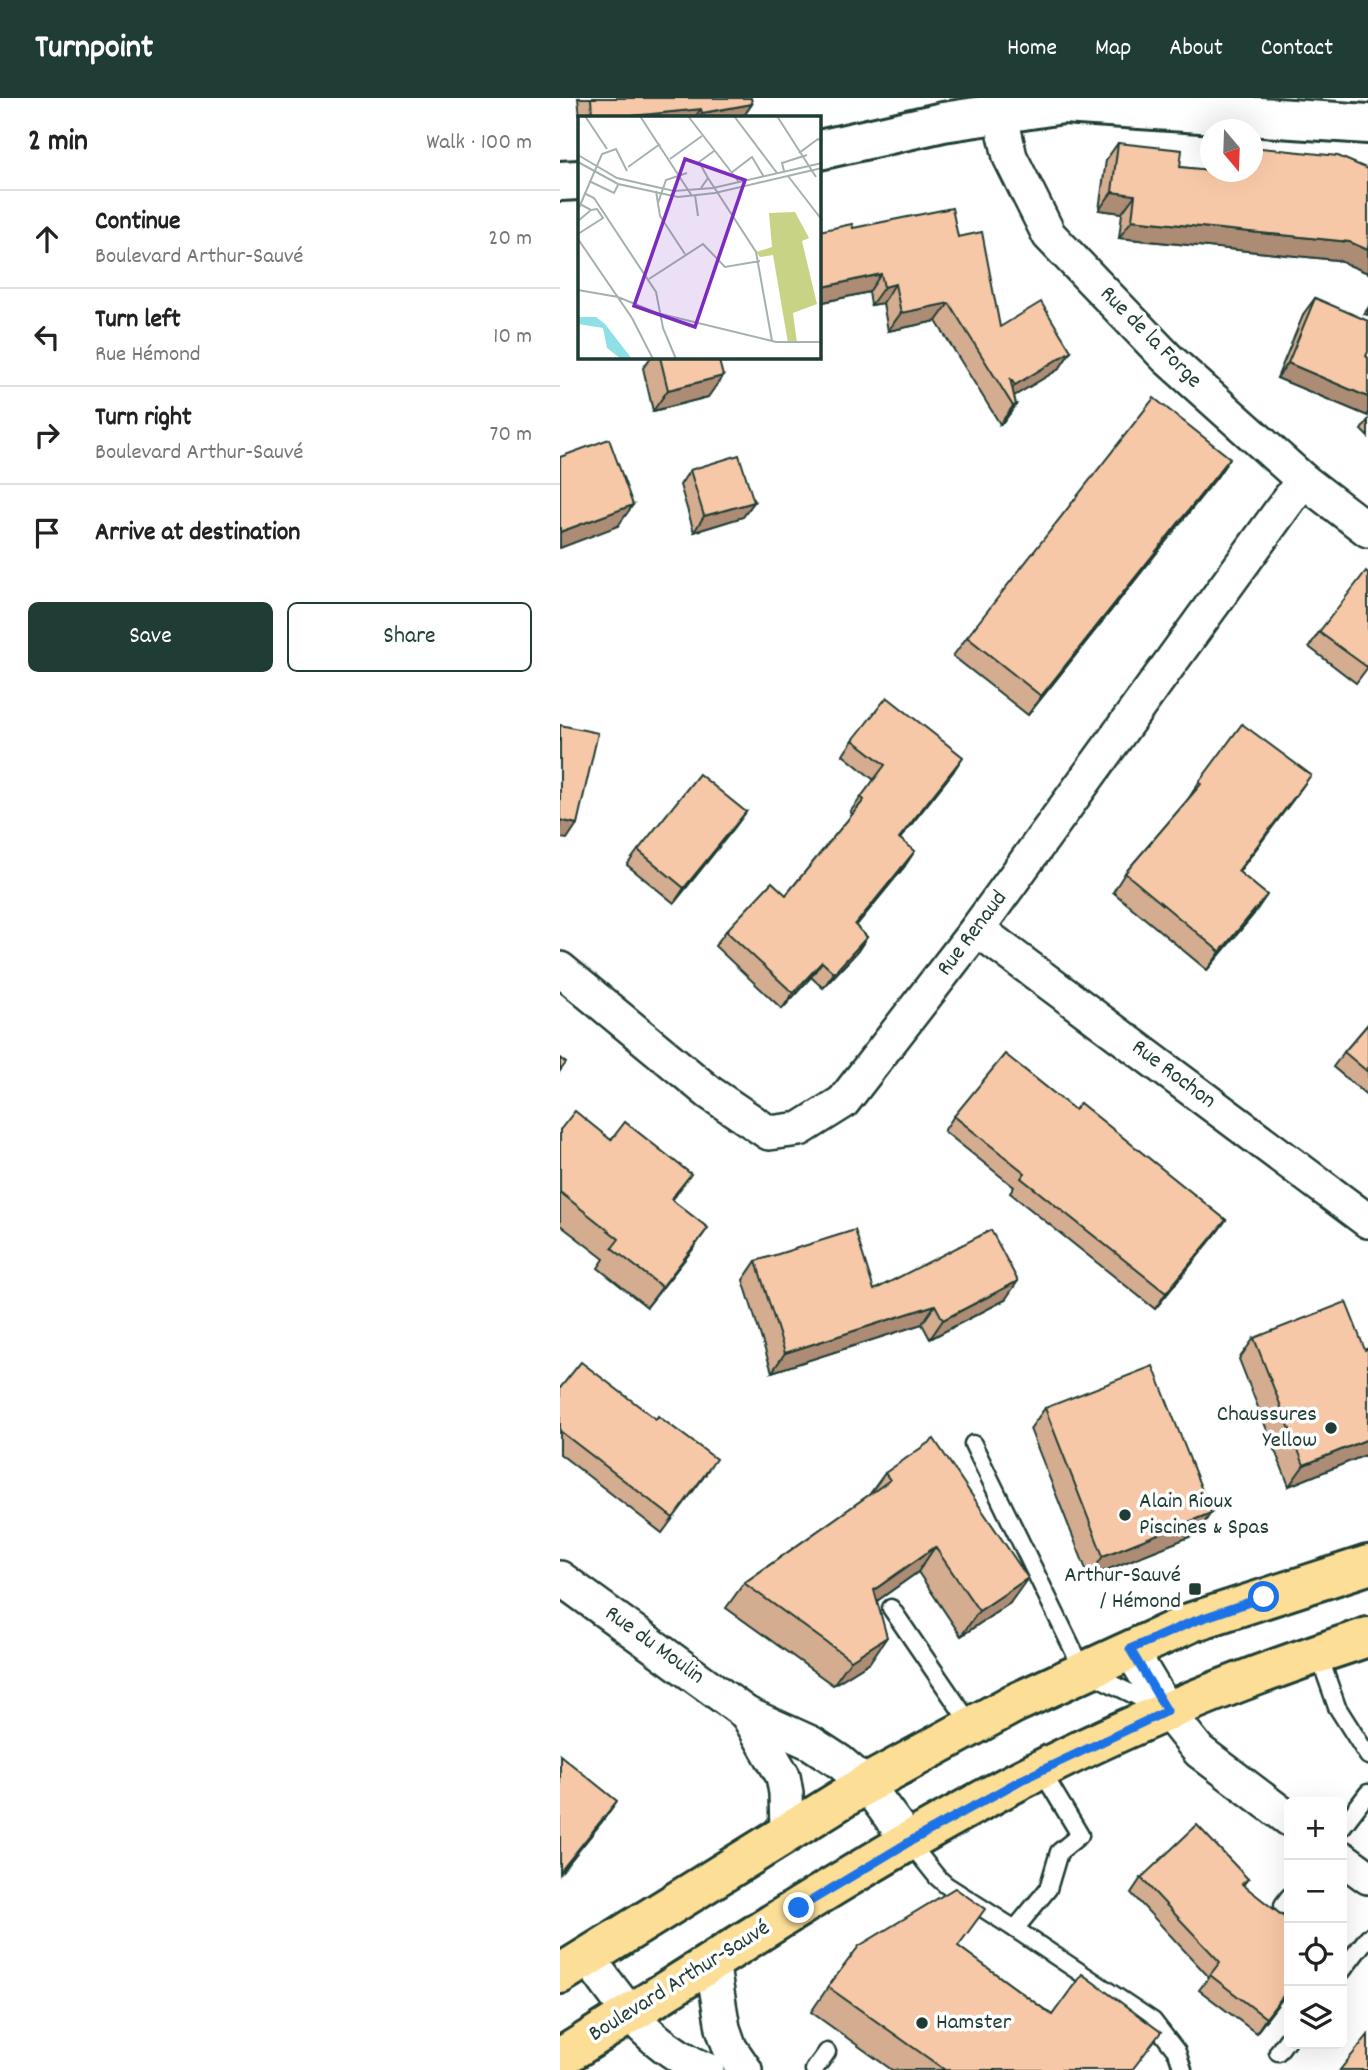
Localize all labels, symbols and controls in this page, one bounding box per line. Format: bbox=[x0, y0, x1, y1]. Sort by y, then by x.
text: Turnpoint bbox=[35, 26, 153, 73]
text: Home bbox=[1007, 32, 1057, 66]
text: Map bbox=[1095, 32, 1131, 66]
text: About bbox=[1169, 32, 1223, 66]
text: Contact bbox=[1261, 32, 1333, 66]
inset map bbox=[578, 116, 821, 359]
north arrow bbox=[1200, 119, 1263, 182]
text: 2 min bbox=[28, 122, 88, 165]
text: Walk · 100 m bbox=[426, 127, 532, 160]
text: Continue bbox=[95, 204, 180, 241]
icon: ahead bbox=[28, 220, 66, 258]
text: 20 m bbox=[488, 223, 532, 256]
text: Boulevard Arthur-Sauvé bbox=[95, 241, 303, 274]
street label: Rue de la Forge bbox=[1091, 279, 1209, 397]
text: Turn left bbox=[95, 302, 181, 339]
icon: left bbox=[28, 318, 66, 356]
text: 10 m bbox=[493, 321, 532, 354]
text: Rue Hémond bbox=[95, 339, 201, 372]
text: Turn right bbox=[95, 400, 192, 437]
icon: right bbox=[28, 416, 66, 454]
text: 70 m bbox=[490, 419, 532, 452]
text: Boulevard Arthur-Sauvé bbox=[95, 437, 303, 470]
icon: arrive bbox=[28, 514, 66, 552]
text: Arrive at destination bbox=[95, 515, 300, 552]
button: Save bbox=[28, 602, 273, 672]
button: Share bbox=[287, 602, 532, 672]
street label: Rue Renaud bbox=[930, 884, 1016, 984]
street label: Rue Rochon bbox=[1124, 1032, 1222, 1118]
place label: Chaussures Yellow bbox=[1217, 1399, 1317, 1458]
marker: Chaussures Yellow bbox=[1323, 1420, 1339, 1436]
place label: Alain Rioux Piscines & Spas bbox=[1139, 1486, 1269, 1545]
marker: Alain Rioux Piscines & Spas bbox=[1117, 1507, 1133, 1523]
place label: Arthur-Sauvé / Hémond bbox=[1064, 1560, 1181, 1619]
marker: Arthur-Sauvé / Hémond bbox=[1187, 1581, 1203, 1597]
route start bbox=[1248, 1581, 1279, 1612]
street label: Rue du Moulin bbox=[597, 1598, 711, 1694]
map controls bbox=[1284, 1797, 1347, 2049]
button: + bbox=[1284, 1797, 1347, 1860]
button: − bbox=[1284, 1860, 1347, 1923]
route end bbox=[783, 1892, 814, 1923]
street label: Boulevard Arthur-Sauvé bbox=[583, 1913, 777, 2051]
button: locate bbox=[1284, 1923, 1347, 1986]
button: layers bbox=[1284, 1986, 1347, 2049]
place label: Hamster bbox=[936, 2007, 1012, 2040]
marker: Hamster bbox=[914, 2015, 930, 2031]

